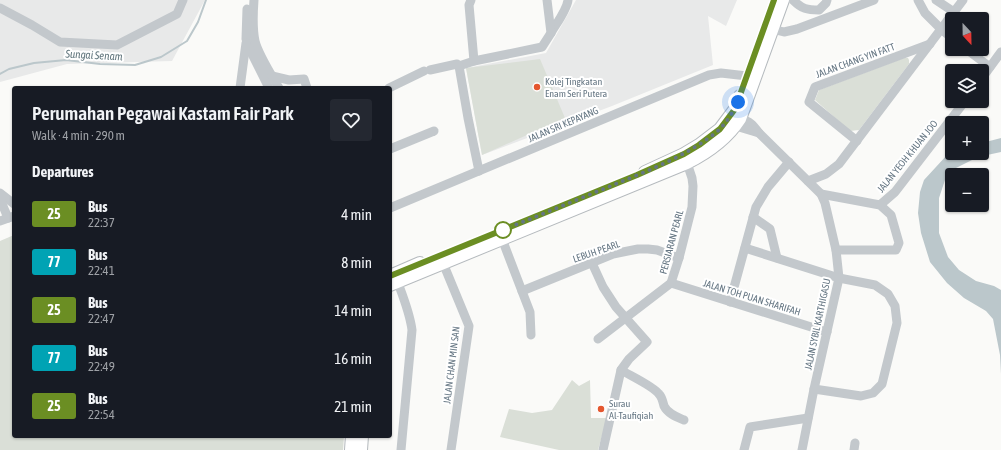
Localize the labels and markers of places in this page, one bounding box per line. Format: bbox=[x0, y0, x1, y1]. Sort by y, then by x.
place label: Kolej Tingkatan Enam Seri Putera bbox=[545, 76, 607, 99]
marker: Kolej Tingkatan Enam Seri Putera bbox=[532, 82, 542, 92]
unlabelled marker bbox=[494, 221, 512, 239]
place label: Surau Al-Taufiqiah bbox=[609, 398, 653, 421]
marker: Surau Al-Taufiqiah bbox=[596, 404, 606, 414]

